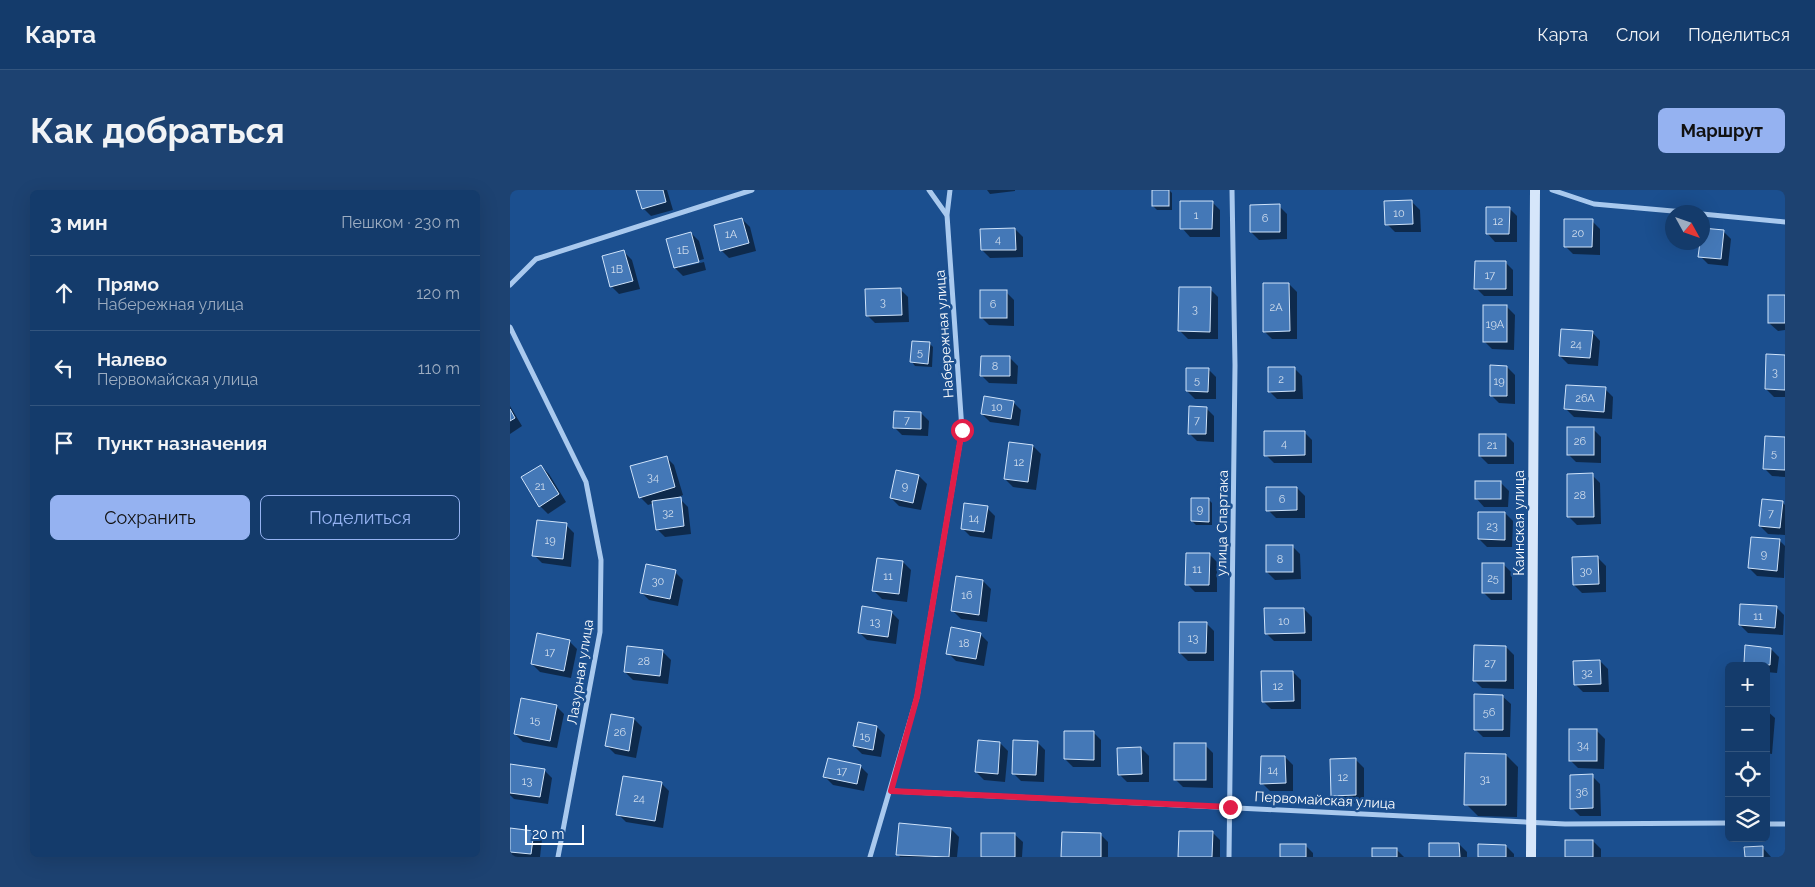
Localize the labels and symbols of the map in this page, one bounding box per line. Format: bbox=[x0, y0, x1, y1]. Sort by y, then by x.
north arrow bbox=[1665, 205, 1710, 250]
house number: 10 bbox=[1393, 207, 1405, 220]
house number: 1 bbox=[1194, 209, 1199, 222]
house number: 6 bbox=[1262, 212, 1269, 225]
house number: 12 bbox=[1493, 215, 1503, 228]
house number: 20 bbox=[1572, 227, 1584, 240]
house number: 1А bbox=[725, 228, 738, 241]
house number: 4 bbox=[995, 233, 1001, 246]
house number: 1Б bbox=[677, 244, 689, 257]
house number: 1В bbox=[611, 263, 623, 276]
street label: Набережная улица bbox=[932, 269, 956, 399]
house number: 17 bbox=[1485, 269, 1495, 282]
house number: 3 bbox=[880, 296, 886, 309]
house number: 6 bbox=[990, 298, 997, 311]
house number: 2А bbox=[1269, 301, 1283, 314]
house number: 3 bbox=[1192, 303, 1198, 316]
house number: 19А bbox=[1486, 318, 1505, 331]
house number: 24 bbox=[1570, 338, 1582, 351]
house number: 5 bbox=[917, 346, 923, 359]
house number: 8 bbox=[992, 360, 998, 373]
house number: 3 bbox=[1772, 366, 1778, 379]
house number: 2 bbox=[1278, 373, 1284, 386]
house number: 5 bbox=[1194, 374, 1200, 387]
house number: 19 bbox=[1493, 375, 1505, 388]
house number: 26А bbox=[1575, 392, 1595, 405]
house number: 10 bbox=[991, 401, 1003, 414]
house number: 7 bbox=[904, 414, 910, 427]
house number: 7 bbox=[1194, 414, 1200, 427]
route start bbox=[951, 419, 974, 442]
house number: 26 bbox=[1574, 435, 1587, 448]
house number: 4 bbox=[1281, 437, 1287, 450]
house number: 21 bbox=[1487, 439, 1498, 452]
house number: 5 bbox=[1771, 447, 1777, 460]
house number: 12 bbox=[1014, 456, 1024, 469]
street label: улица Спартака bbox=[1213, 470, 1231, 576]
street label: Каинская улица bbox=[1511, 470, 1527, 576]
house number: 34 bbox=[647, 471, 659, 484]
house number: 21 bbox=[535, 480, 546, 493]
house number: 9 bbox=[902, 480, 908, 493]
house number: 28 bbox=[1574, 489, 1586, 502]
house number: 6 bbox=[1279, 493, 1286, 506]
house number: 9 bbox=[1197, 503, 1203, 516]
house number: 32 bbox=[662, 507, 674, 520]
house number: 7 bbox=[1768, 507, 1774, 520]
house number: 14 bbox=[969, 512, 979, 525]
house number: 23 bbox=[1486, 520, 1498, 533]
house number: 19 bbox=[544, 534, 556, 547]
house number: 9 bbox=[1761, 548, 1767, 561]
house number: 8 bbox=[1277, 553, 1283, 566]
house number: 11 bbox=[1192, 563, 1202, 576]
house number: 30 bbox=[1580, 565, 1593, 578]
house number: 11 bbox=[883, 570, 893, 583]
house number: 25 bbox=[1487, 572, 1499, 585]
house number: 30 bbox=[652, 575, 665, 588]
house number: 16 bbox=[961, 589, 973, 602]
house number: 11 bbox=[1753, 610, 1763, 623]
house number: 10 bbox=[1278, 615, 1290, 628]
house number: 13 bbox=[870, 616, 880, 629]
street label: Лазурная улица bbox=[564, 618, 596, 726]
house number: 13 bbox=[1188, 632, 1198, 645]
house number: 18 bbox=[958, 637, 970, 650]
house number: 17 bbox=[545, 646, 555, 659]
house number: 28 bbox=[638, 655, 650, 668]
house number: 27 bbox=[1484, 657, 1496, 670]
house number: 32 bbox=[1581, 667, 1593, 680]
house number: 12 bbox=[1273, 680, 1283, 693]
house number: 56 bbox=[1483, 706, 1496, 719]
house number: 15 bbox=[530, 714, 540, 727]
house number: 26 bbox=[614, 726, 627, 739]
house number: 15 bbox=[860, 730, 870, 743]
house number: 34 bbox=[1577, 739, 1589, 752]
house number: 14 bbox=[1268, 764, 1278, 777]
house number: 17 bbox=[837, 765, 847, 778]
house number: 12 bbox=[1338, 771, 1348, 784]
house number: 31 bbox=[1480, 773, 1491, 786]
house number: 13 bbox=[522, 775, 532, 788]
house number: 36 bbox=[1576, 786, 1589, 799]
street label: Первомайская улица bbox=[1254, 788, 1396, 812]
house number: 24 bbox=[633, 792, 645, 805]
route end bbox=[1219, 796, 1242, 819]
scale bar bbox=[525, 822, 584, 845]

